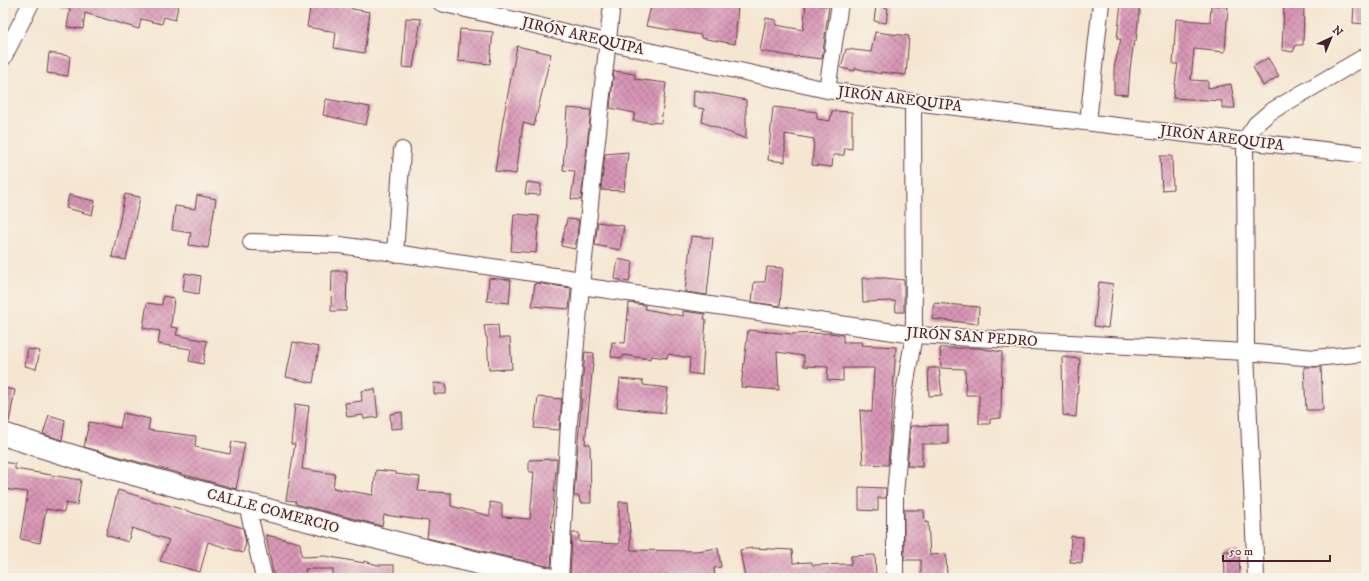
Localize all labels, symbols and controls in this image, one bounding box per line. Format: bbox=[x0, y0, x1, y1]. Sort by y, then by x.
street label: JIRÓN AREQUIPA bbox=[518, 12, 646, 59]
north arrow bbox=[1311, 18, 1351, 58]
text: N bbox=[1329, 23, 1345, 40]
street label: JIRÓN AREQUIPA bbox=[835, 82, 964, 116]
street label: JIRÓN AREQUIPA bbox=[1157, 121, 1286, 155]
street label: JIRÓN SAN PEDRO bbox=[904, 323, 1038, 351]
street label: CALLE COMERCIO bbox=[205, 484, 341, 538]
scale bar bbox=[1223, 537, 1330, 563]
text: 50 m bbox=[1229, 544, 1253, 559]

